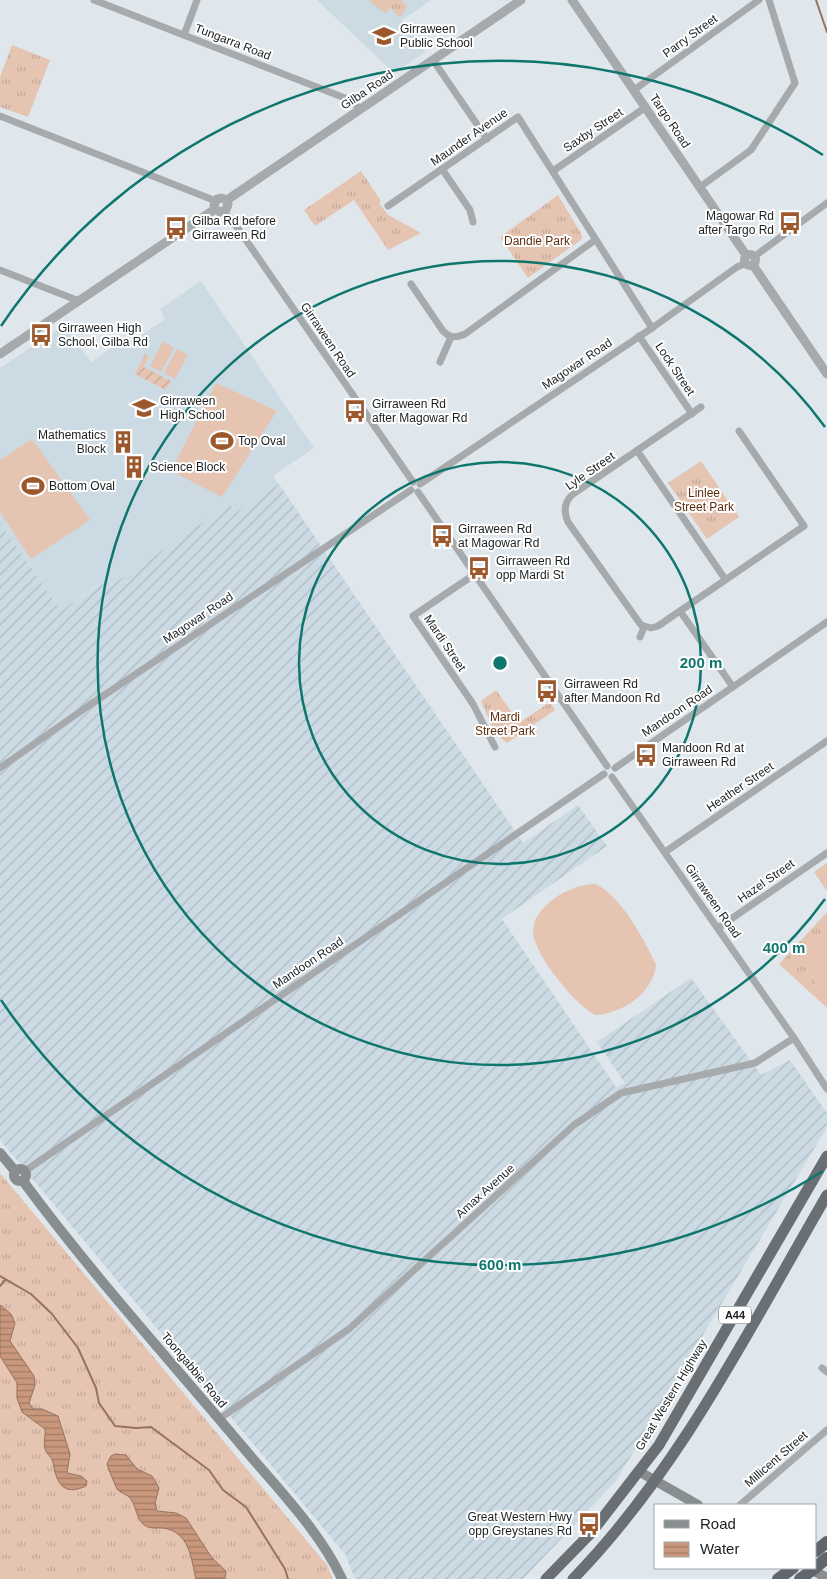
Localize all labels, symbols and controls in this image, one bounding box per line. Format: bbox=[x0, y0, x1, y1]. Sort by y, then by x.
street label: Parry Street bbox=[660, 11, 721, 60]
street label: Tungarra Road bbox=[193, 21, 273, 63]
place label: Girraween Public School bbox=[400, 22, 473, 50]
school or university icon: Girraween Public School bbox=[371, 23, 397, 49]
street label: Gilba Road bbox=[338, 67, 396, 113]
street label: Targo Road bbox=[647, 91, 693, 151]
street label: Maunder Avenue bbox=[428, 105, 510, 169]
street label: Saxby Street bbox=[561, 105, 626, 155]
place label: Magowar Rd after Targo Rd bbox=[698, 209, 774, 237]
bus stop icon: Magowar Rd after Targo Rd bbox=[777, 210, 803, 236]
place label: Gilba Rd before Girraween Rd bbox=[192, 214, 276, 242]
bus stop icon: Gilba Rd before Girraween Rd bbox=[163, 215, 189, 241]
park label: Dandie Park bbox=[504, 234, 571, 248]
street label: Girraween Road bbox=[298, 300, 358, 380]
place label: Girraween High School, Gilba Rd bbox=[58, 321, 148, 349]
bus stop icon: Girraween High School, Gilba Rd bbox=[28, 322, 54, 348]
street label: Magowar Road bbox=[539, 335, 615, 393]
street label: Lock Street bbox=[652, 340, 698, 399]
place label: Girraween High School bbox=[160, 394, 225, 422]
school or university icon: Girraween High School bbox=[131, 395, 157, 421]
place label: Girraween Rd after Magowar Rd bbox=[372, 397, 467, 425]
bus stop icon: Girraween Rd after Magowar Rd bbox=[342, 398, 368, 424]
place label: Mathematics Block bbox=[38, 428, 107, 456]
sports icon: Top Oval bbox=[209, 428, 235, 454]
building icon: Mathematics Block bbox=[110, 429, 136, 455]
place label: Top Oval bbox=[238, 434, 285, 448]
street label: Lyle Street bbox=[563, 449, 618, 493]
building icon: Science Block bbox=[121, 454, 147, 480]
place label: Science Block bbox=[150, 460, 226, 474]
sports icon: Bottom Oval bbox=[20, 473, 46, 499]
place label: Bottom Oval bbox=[49, 479, 115, 493]
park label: Linlee Street Park bbox=[674, 486, 735, 514]
place label: Girraween Rd at Magowar Rd bbox=[458, 522, 539, 550]
bus stop icon: Girraween Rd at Magowar Rd bbox=[429, 523, 455, 549]
place label: Girraween Rd opp Mardi St bbox=[496, 554, 570, 582]
bus stop icon: Girraween Rd opp Mardi St bbox=[466, 555, 492, 581]
street label: Magowar Road bbox=[160, 589, 236, 647]
street label: Mardi Street bbox=[421, 612, 469, 675]
centre of rings bbox=[491, 654, 509, 672]
text: 200 m bbox=[680, 654, 722, 671]
place label: Girraween Rd after Mandoon Rd bbox=[564, 677, 660, 705]
bus stop icon: Girraween Rd after Mandoon Rd bbox=[534, 678, 560, 704]
street label: Mandoon Road bbox=[639, 682, 715, 740]
park label: Mardi Street Park bbox=[475, 710, 536, 738]
place label: Mandoon Rd at Girraween Rd bbox=[662, 741, 745, 769]
bus stop icon: Mandoon Rd at Girraween Rd bbox=[633, 742, 659, 768]
street label: Heather Street bbox=[704, 759, 777, 815]
street label: Hazel Street bbox=[735, 856, 798, 906]
street label: Girraween Road bbox=[682, 861, 744, 941]
street label: Mandoon Road bbox=[270, 934, 346, 992]
text: 400 m bbox=[763, 939, 805, 956]
street label: Amax Avenue bbox=[453, 1161, 517, 1221]
text: 600 m bbox=[479, 1256, 521, 1273]
road number: A44 bbox=[719, 1306, 751, 1324]
street label: Toongabbie Road bbox=[158, 1329, 230, 1411]
street label: Great Western Highway bbox=[632, 1337, 710, 1453]
street label: Millicent Street bbox=[742, 1427, 811, 1490]
legend bbox=[654, 1504, 817, 1569]
place label: Great Western Hwy opp Greystanes Rd bbox=[468, 1510, 572, 1538]
bus stop icon: Great Western Hwy opp Greystanes Rd bbox=[576, 1511, 602, 1537]
text: Road bbox=[700, 1515, 736, 1532]
text: Water bbox=[700, 1540, 739, 1557]

